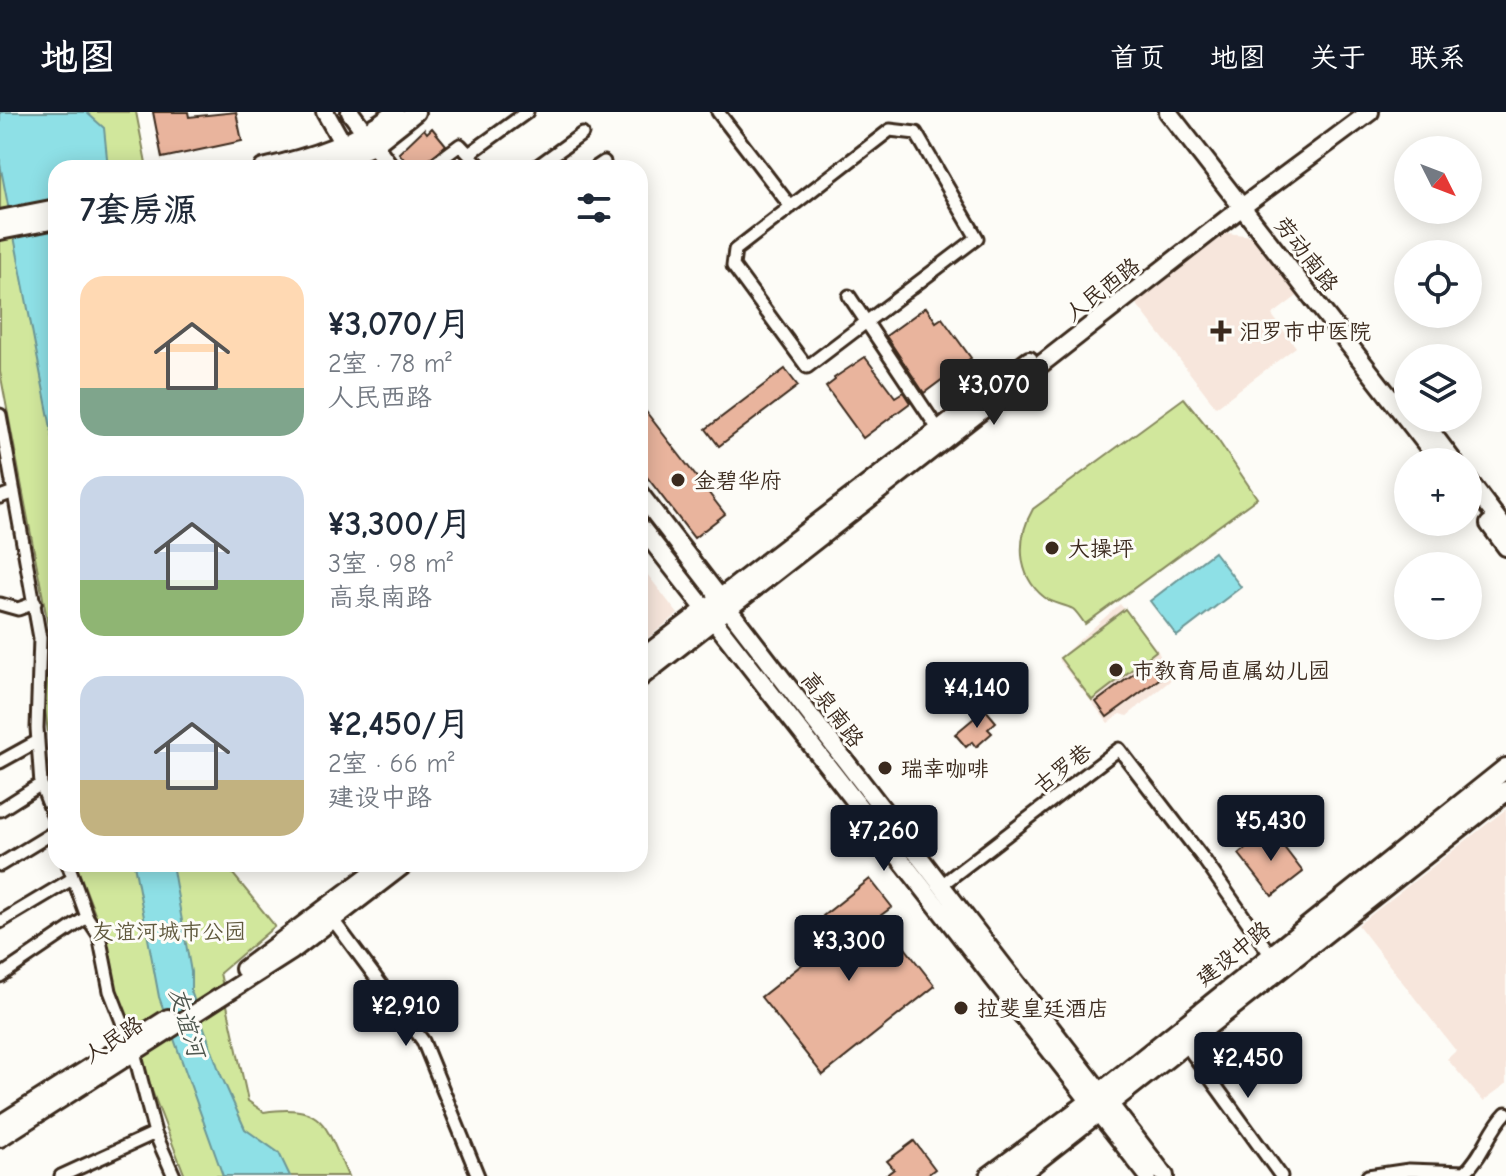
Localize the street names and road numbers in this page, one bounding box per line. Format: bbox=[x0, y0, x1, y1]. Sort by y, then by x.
street label: 劳动南路 bbox=[1269, 212, 1344, 297]
street label: 人民西路 bbox=[1060, 252, 1145, 327]
street label: 高泉南路 bbox=[795, 667, 869, 753]
street label: 古罗巷 bbox=[1028, 739, 1097, 799]
street label: 建设中路 bbox=[1191, 916, 1276, 992]
street label: 人民路 bbox=[79, 1011, 148, 1069]

